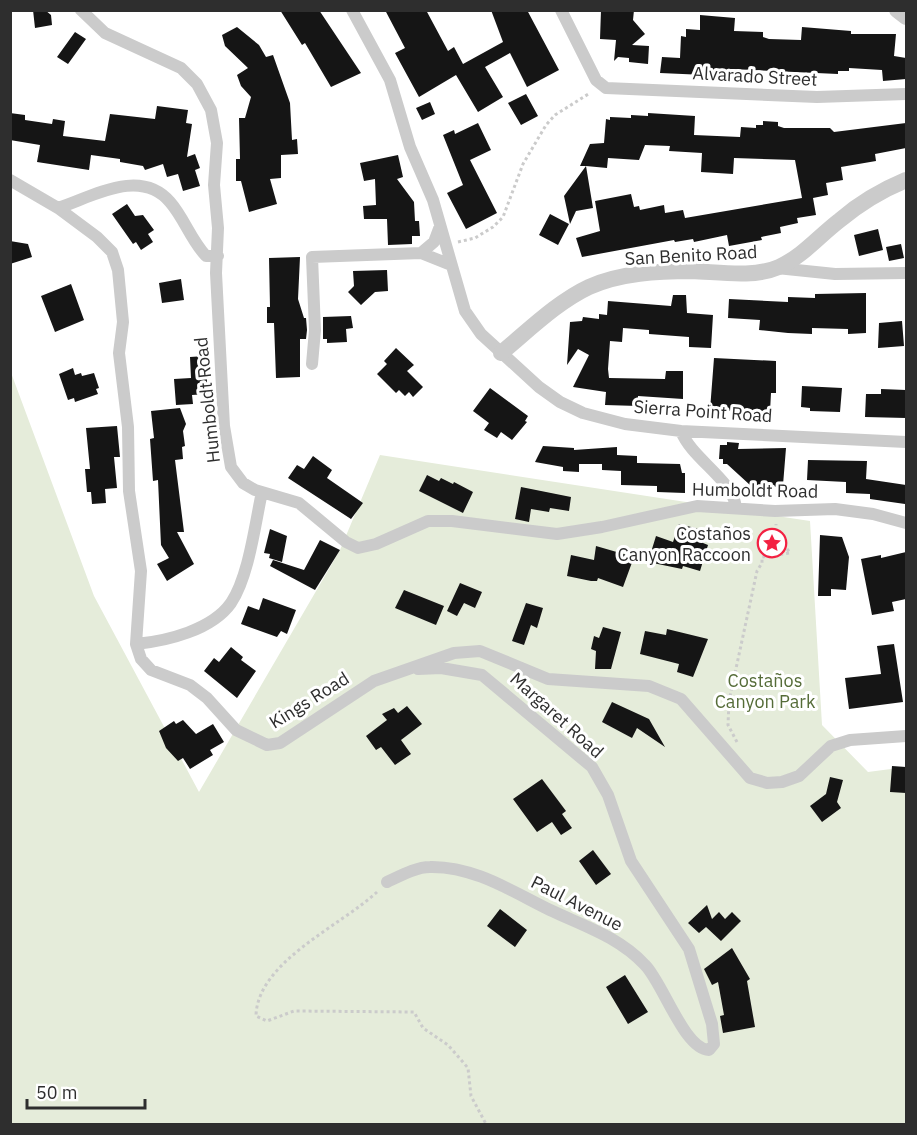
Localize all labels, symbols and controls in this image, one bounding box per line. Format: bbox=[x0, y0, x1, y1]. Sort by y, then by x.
street label: Alvarado Street bbox=[692, 61, 818, 91]
street label: San Benito Road bbox=[624, 240, 758, 270]
street label: Humboldt Road bbox=[189, 336, 225, 464]
street label: Sierra Point Road bbox=[633, 395, 773, 427]
street label: Humboldt Road bbox=[692, 477, 818, 503]
place label: Costaños Canyon Raccoon bbox=[617, 522, 751, 566]
place icon: Costaños Canyon Raccoon bbox=[756, 527, 788, 559]
street label: Kings Road bbox=[265, 666, 353, 734]
street label: Margaret Road bbox=[506, 667, 608, 763]
park label: Costaños Canyon Park bbox=[715, 669, 816, 713]
street label: Paul Avenue bbox=[527, 870, 627, 936]
scale bar bbox=[27, 1072, 146, 1110]
text: 50 m bbox=[36, 1081, 78, 1104]

